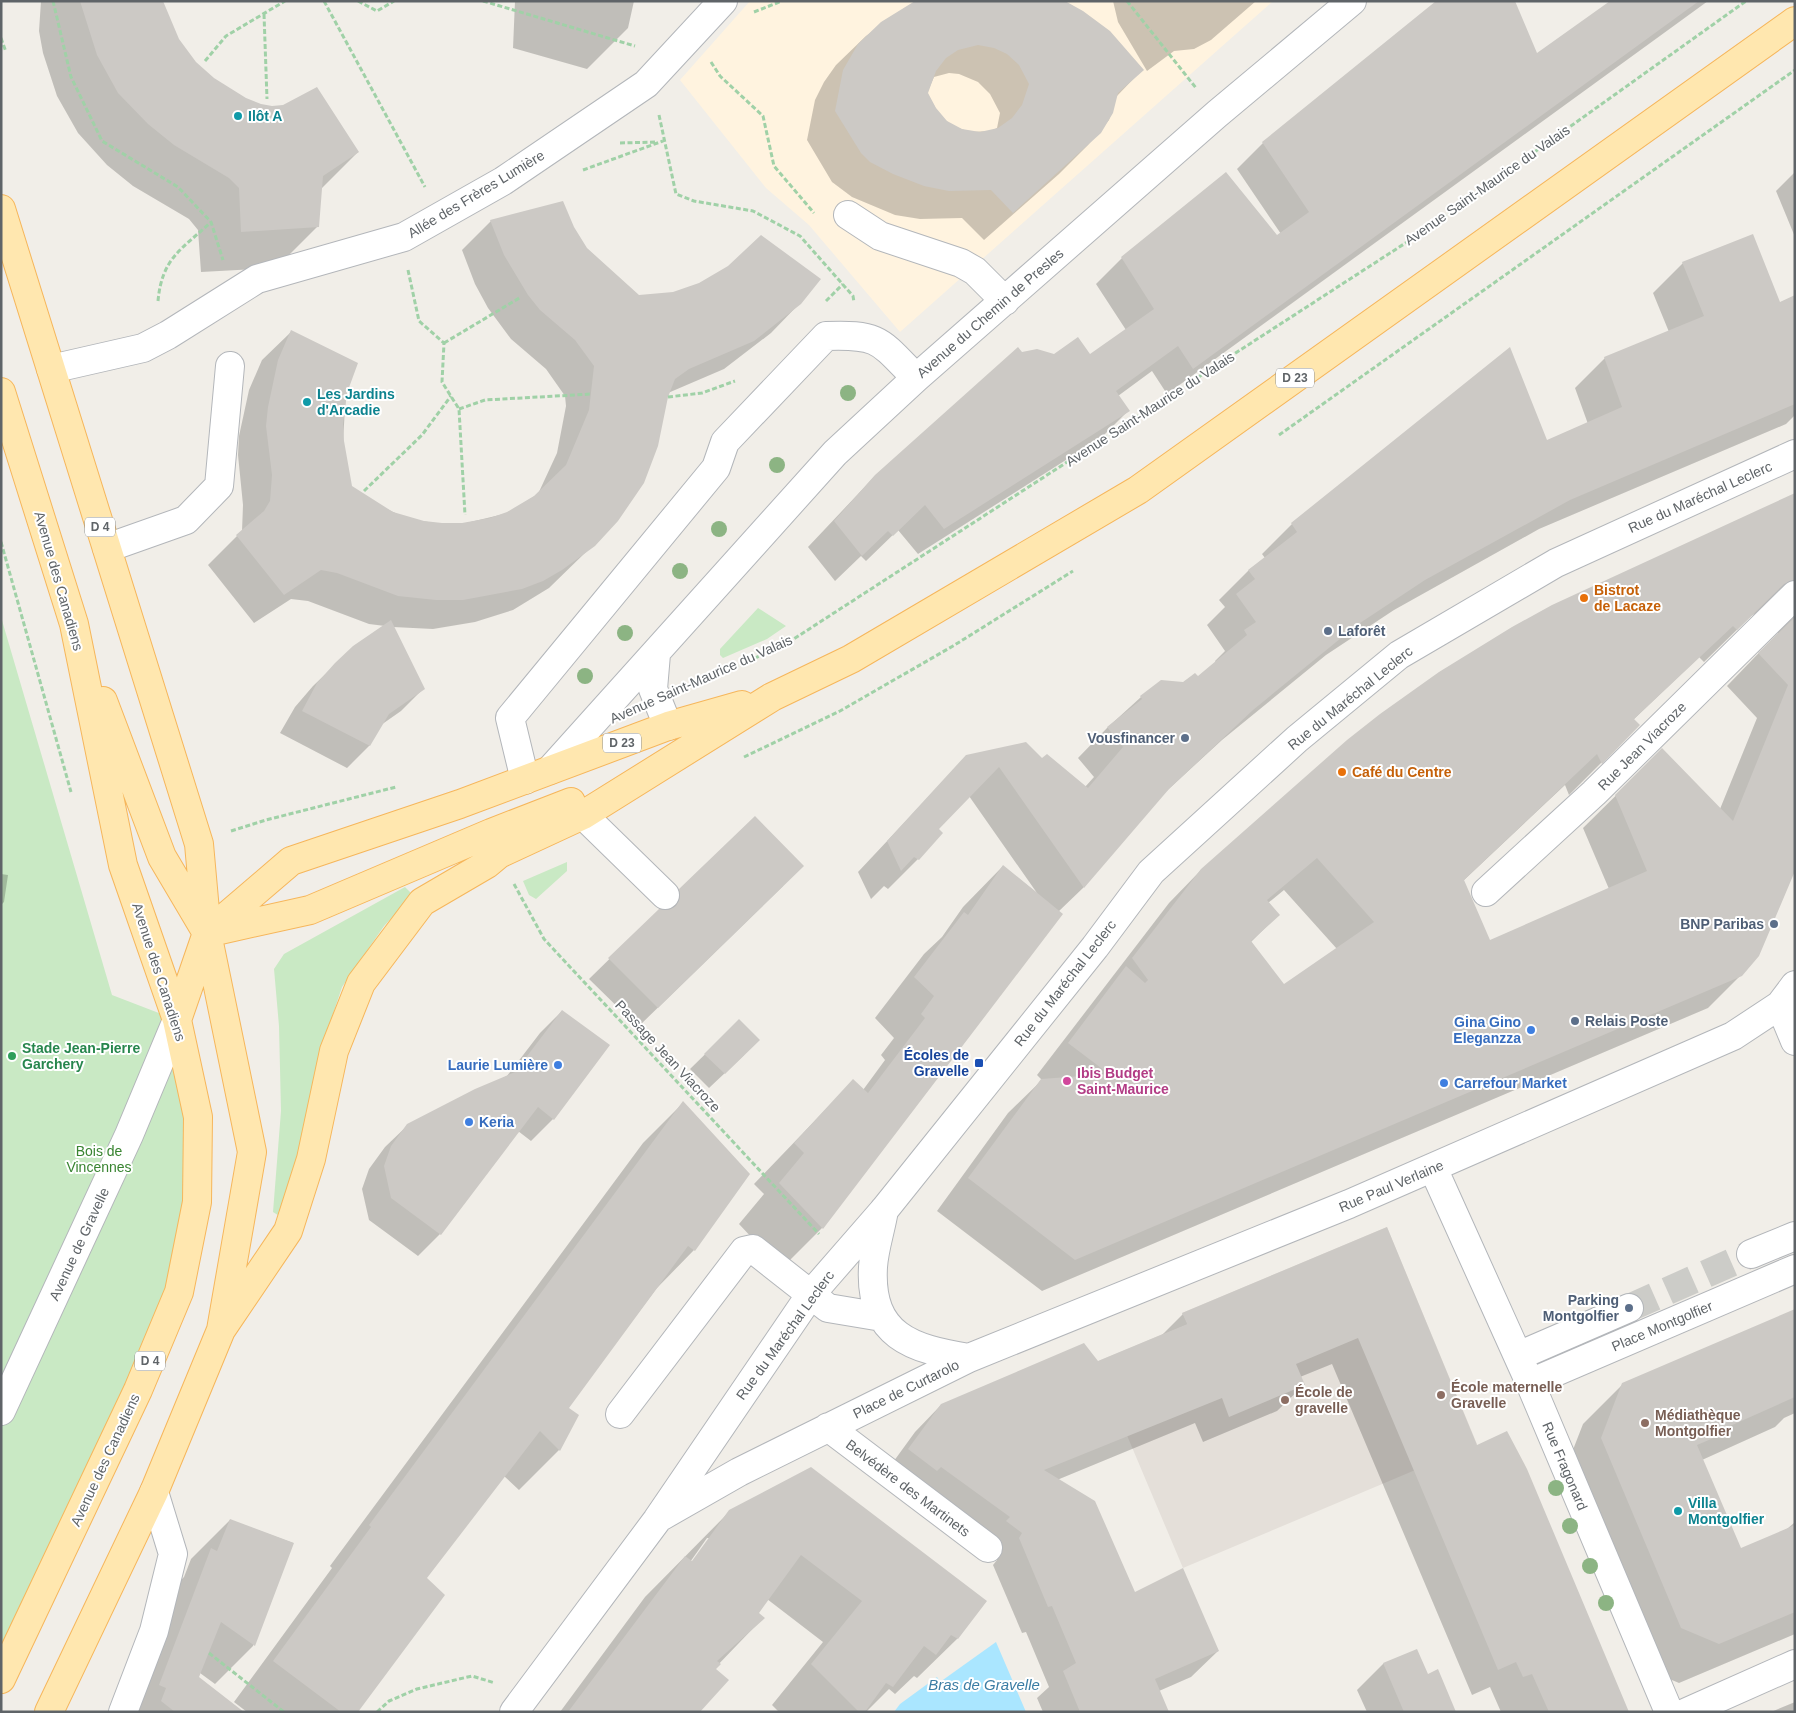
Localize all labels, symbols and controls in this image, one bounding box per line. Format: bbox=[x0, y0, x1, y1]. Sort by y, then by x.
place label: Ilôt A bbox=[248, 108, 282, 124]
marker: Ilôt A bbox=[232, 110, 244, 122]
street label: Avenue Saint-Maurice du Valais bbox=[1401, 122, 1573, 248]
street label: Allée des Frères Lumière bbox=[405, 147, 547, 241]
street label: Avenue du Chemin de Presles bbox=[913, 245, 1067, 381]
street label: Avenue Saint-Maurice du Valais bbox=[1063, 348, 1237, 470]
road number: D 23 bbox=[1276, 368, 1314, 388]
place label: Les Jardins d'Arcadie bbox=[317, 386, 395, 418]
marker: Les Jardins d'Arcadie bbox=[301, 396, 313, 408]
street label: Rue du Maréchal Leclerc bbox=[1626, 458, 1774, 536]
street label: Avenue des Canadiens bbox=[31, 509, 87, 653]
road number: D 4 bbox=[85, 518, 115, 536]
place label: Bistrot de Lacaze bbox=[1594, 582, 1661, 614]
marker: Bistrot de Lacaze bbox=[1578, 592, 1590, 604]
place label: Laforêt bbox=[1338, 623, 1386, 639]
marker: Laforêt bbox=[1322, 625, 1334, 637]
street label: Avenue Saint-Maurice du Valais bbox=[607, 631, 795, 727]
street label: Rue du Maréchal Leclerc bbox=[1284, 643, 1416, 753]
street label: Rue Jean Viacroze bbox=[1595, 698, 1690, 793]
place label: Vousfinancer bbox=[1087, 730, 1176, 746]
marker: Vousfinancer bbox=[1179, 732, 1191, 744]
road number: D 23 bbox=[603, 734, 641, 752]
place label: Café du Centre bbox=[1352, 764, 1452, 780]
marker: Café du Centre bbox=[1336, 766, 1348, 778]
street label: Avenue des Canadiens bbox=[129, 901, 189, 1043]
place label: BNP Paribas bbox=[1680, 916, 1764, 932]
street label: Rue du Maréchal Leclerc bbox=[1011, 917, 1119, 1049]
marker: BNP Paribas bbox=[1768, 918, 1780, 930]
street label: Passage Jean Viacroze bbox=[612, 997, 724, 1115]
place label: Relais Poste bbox=[1585, 1013, 1668, 1029]
place label: Gina Gino Eleganzza bbox=[1453, 1014, 1521, 1046]
marker: Relais Poste bbox=[1569, 1015, 1581, 1027]
marker: Gina Gino Eleganzza bbox=[1525, 1024, 1537, 1036]
place label: Stade Jean-Pierre Garchery bbox=[22, 1040, 140, 1072]
place label: Écoles de Gravelle bbox=[904, 1047, 969, 1079]
marker: Stade Jean-Pierre Garchery bbox=[6, 1050, 18, 1062]
place label: Laurie Lumière bbox=[448, 1057, 548, 1073]
marker: Écoles de Gravelle bbox=[973, 1057, 985, 1069]
marker: Laurie Lumière bbox=[552, 1059, 564, 1071]
place label: Ibis Budget Saint-Maurice bbox=[1077, 1065, 1169, 1097]
marker: Ibis Budget Saint-Maurice bbox=[1061, 1075, 1073, 1087]
place label: Carrefour Market bbox=[1454, 1075, 1567, 1091]
marker: Carrefour Market bbox=[1438, 1077, 1450, 1089]
place label: Keria bbox=[479, 1114, 514, 1130]
marker: Keria bbox=[463, 1116, 475, 1128]
park label: Bois de Vincennes bbox=[66, 1143, 132, 1175]
street label: Rue Paul Verlaine bbox=[1336, 1157, 1446, 1215]
street label: Avenue de Gravelle bbox=[46, 1185, 112, 1303]
street label: Rue du Maréchal Leclerc bbox=[733, 1267, 837, 1403]
place label: Parking Montgolfier bbox=[1543, 1292, 1620, 1324]
street label: Place Montgolfier bbox=[1609, 1297, 1715, 1354]
marker: Parking Montgolfier bbox=[1623, 1302, 1635, 1314]
road number: D 4 bbox=[135, 1352, 165, 1370]
street label: Place de Curtarolo bbox=[850, 1356, 962, 1422]
place label: École maternelle Gravelle bbox=[1451, 1379, 1562, 1411]
place label: École de gravelle bbox=[1295, 1384, 1353, 1416]
marker: École maternelle Gravelle bbox=[1435, 1389, 1447, 1401]
street label: Avenue des Canadiens bbox=[67, 1391, 143, 1529]
marker: École de gravelle bbox=[1279, 1394, 1291, 1406]
place label: Médiathèque Montgolfier bbox=[1655, 1407, 1741, 1439]
marker: Médiathèque Montgolfier bbox=[1639, 1417, 1651, 1429]
street label: Rue Fragonard bbox=[1539, 1420, 1591, 1512]
street label: Belvédère des Martinets bbox=[843, 1436, 973, 1540]
place label: Villa Montgolfier bbox=[1688, 1495, 1765, 1527]
marker: Villa Montgolfier bbox=[1672, 1505, 1684, 1517]
water label: Bras de Gravelle bbox=[928, 1676, 1040, 1693]

